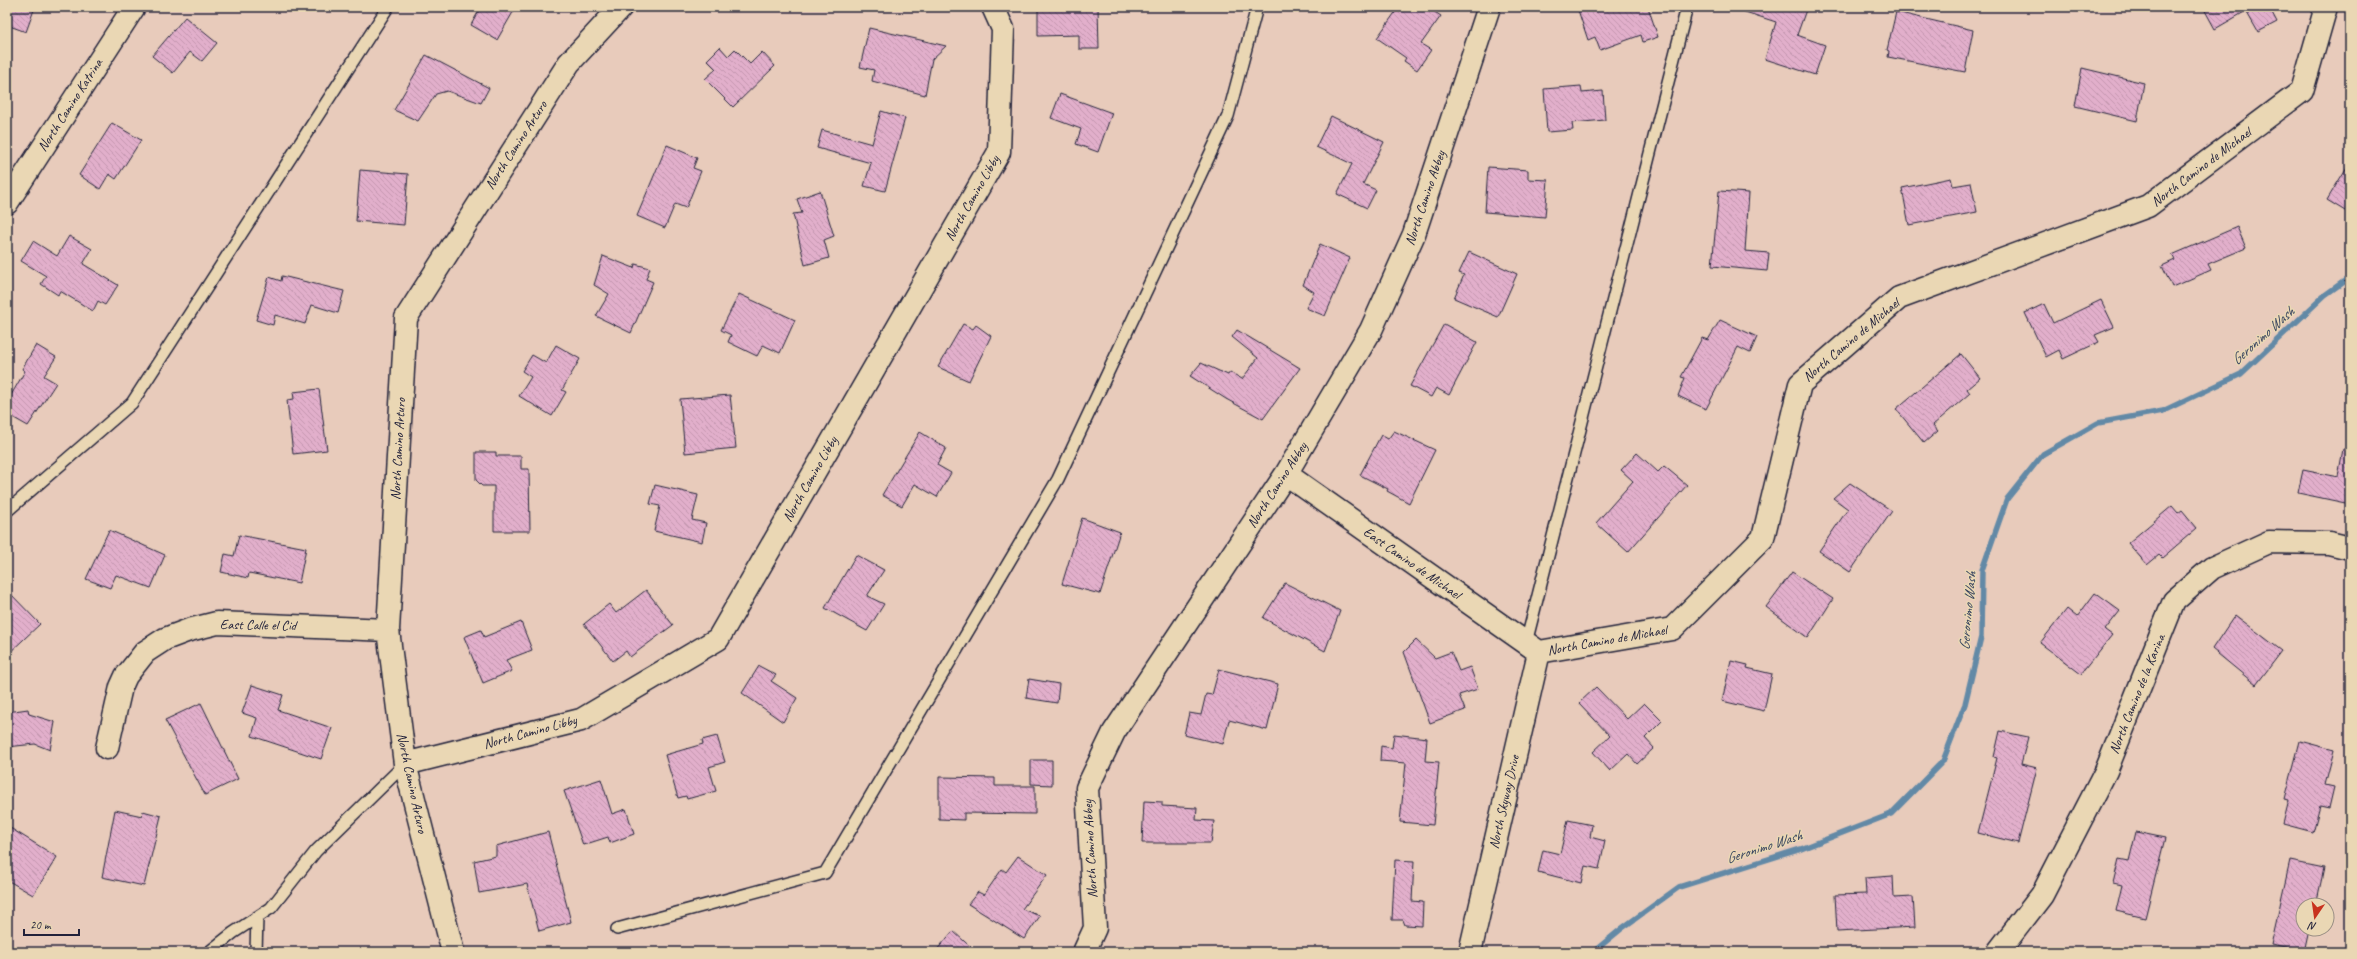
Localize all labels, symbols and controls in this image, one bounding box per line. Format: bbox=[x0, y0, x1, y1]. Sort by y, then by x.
street label: North Camino Katrina bbox=[34, 55, 107, 155]
street label: North Camino Arturo bbox=[481, 97, 551, 192]
street label: North Camino de Michael bbox=[2148, 122, 2256, 210]
street label: North Camino Abbey bbox=[1401, 147, 1450, 247]
street label: North Camino Libby bbox=[941, 151, 1004, 244]
street label: North Camino de Michael bbox=[1799, 293, 1905, 385]
water label: Geronimo Wash bbox=[2227, 302, 2299, 369]
street label: North Camino Arturo bbox=[387, 397, 409, 500]
street label: North Camino Libby bbox=[779, 432, 842, 525]
street label: North Camino Abbey bbox=[1243, 438, 1312, 531]
street label: East Camino de Michael bbox=[1360, 523, 1466, 604]
water label: Geronimo Wash bbox=[1955, 570, 1981, 651]
street label: East Calle el Cid bbox=[220, 616, 299, 634]
street label: North Camino de Michael bbox=[1546, 621, 1670, 659]
street label: North Camino de la Karina bbox=[2105, 631, 2169, 756]
street label: North Camino Libby bbox=[482, 711, 580, 753]
street label: North Camino Arturo bbox=[393, 731, 431, 836]
street label: North Skyway Drive bbox=[1485, 752, 1523, 850]
street label: North Camino Abbey bbox=[1079, 798, 1101, 899]
water label: Geronimo Wash bbox=[1724, 825, 1805, 868]
north arrow bbox=[2295, 897, 2335, 937]
scale bar bbox=[24, 911, 79, 937]
text: 20 m bbox=[30, 917, 52, 933]
text: N bbox=[2306, 919, 2318, 934]

